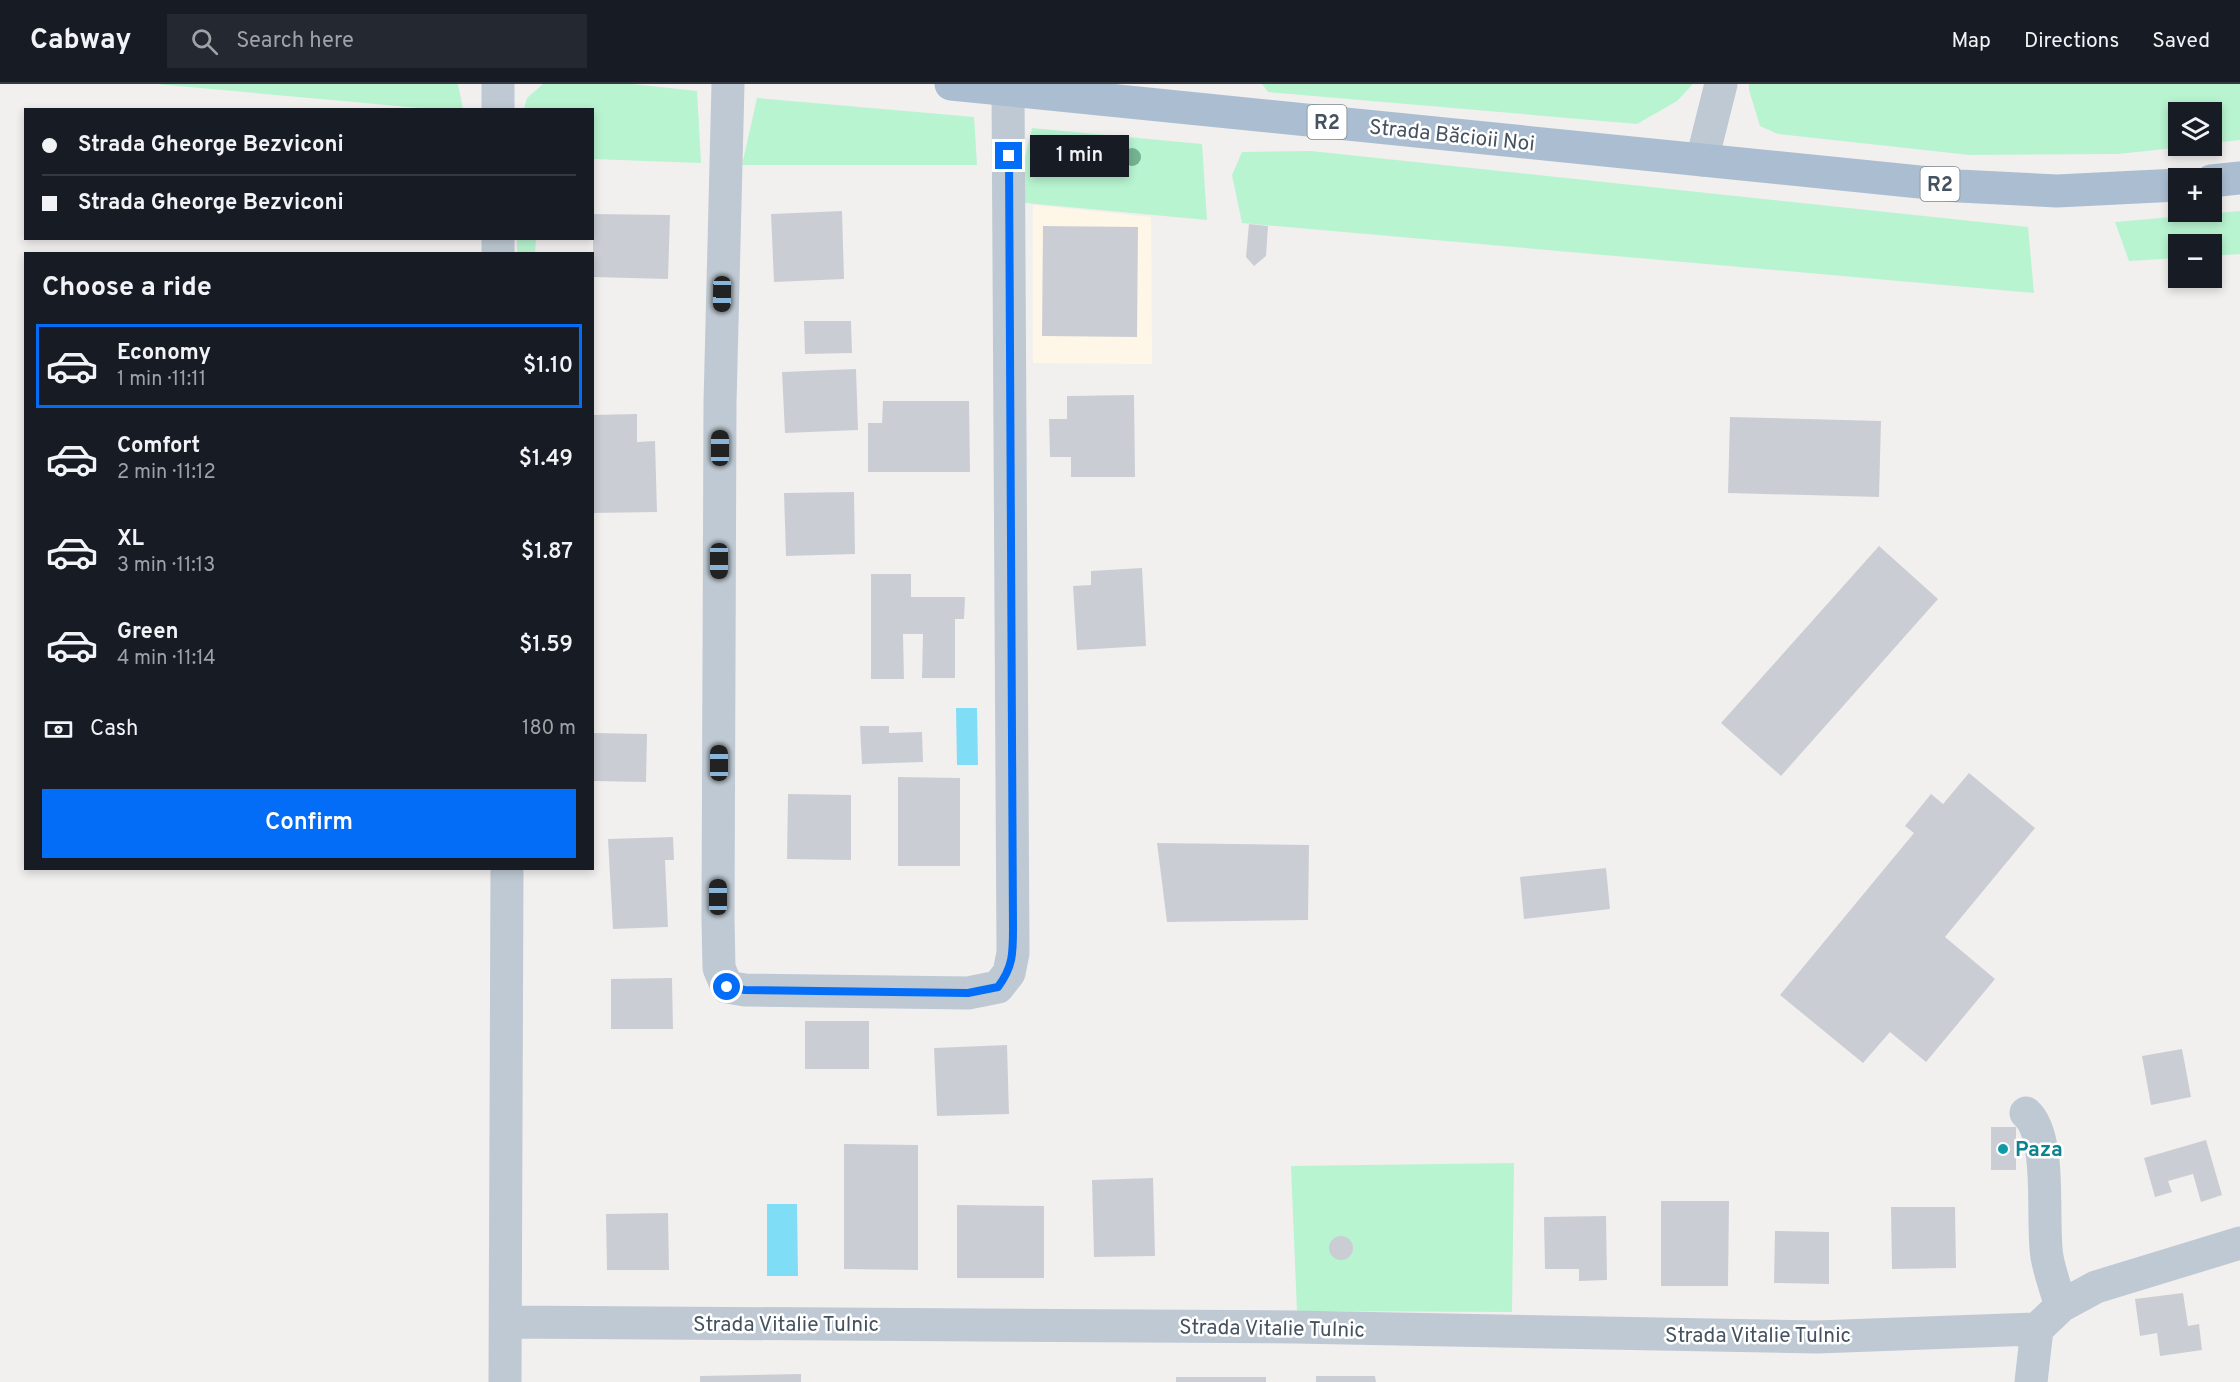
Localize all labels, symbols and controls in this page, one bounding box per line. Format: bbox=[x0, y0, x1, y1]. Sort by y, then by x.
search box bbox=[167, 14, 587, 68]
text: Cabway bbox=[30, 23, 131, 59]
icon: search bbox=[188, 25, 221, 58]
text: Search here bbox=[236, 28, 354, 55]
text: Map bbox=[1951, 28, 1991, 55]
text: Directions bbox=[2024, 28, 2119, 55]
text: Saved bbox=[2152, 28, 2210, 55]
map controls bbox=[2168, 102, 2222, 288]
button: layers bbox=[2168, 102, 2222, 156]
road number: R2 bbox=[1308, 105, 1346, 139]
street label: Strada Băcioii Noi bbox=[1368, 114, 1536, 159]
text: Strada Gheorge Bezviconi bbox=[78, 132, 344, 159]
callout: 1 min bbox=[1030, 135, 1129, 177]
route end bbox=[995, 142, 1022, 169]
text: 1 min bbox=[1056, 143, 1103, 169]
road number: R2 bbox=[1920, 167, 1960, 201]
button: + bbox=[2168, 168, 2222, 222]
text: Strada Gheorge Bezviconi bbox=[78, 190, 344, 217]
button: − bbox=[2168, 234, 2222, 288]
text: Choose a ride bbox=[42, 271, 212, 305]
car bbox=[713, 276, 731, 312]
icon: car bbox=[45, 339, 99, 393]
text: Economy bbox=[117, 340, 211, 367]
text: $1.10 bbox=[523, 353, 573, 380]
text: 1 min · 11:11 bbox=[117, 367, 206, 393]
car bbox=[711, 430, 729, 466]
icon: car bbox=[45, 432, 99, 486]
text: Comfort bbox=[117, 433, 200, 460]
text: $1.49 bbox=[519, 446, 573, 473]
text: 2 min · 11:12 bbox=[117, 460, 216, 486]
icon: car bbox=[45, 525, 99, 579]
text: XL bbox=[117, 526, 144, 553]
text: $1.87 bbox=[521, 539, 573, 566]
car bbox=[710, 543, 728, 579]
text: 3 min · 11:13 bbox=[117, 553, 215, 579]
icon: car bbox=[45, 618, 99, 672]
text: Green bbox=[117, 619, 179, 646]
text: $1.59 bbox=[519, 632, 573, 659]
text: 4 min · 11:14 bbox=[117, 646, 216, 672]
icon: cash bbox=[42, 713, 75, 746]
text: Cash bbox=[90, 716, 139, 743]
text: 180 m bbox=[522, 716, 576, 742]
car bbox=[710, 745, 728, 781]
button: Confirm bbox=[42, 789, 576, 858]
car bbox=[709, 879, 727, 915]
route start bbox=[713, 973, 740, 1000]
place label: Paza bbox=[2015, 1137, 2063, 1164]
marker: Paza bbox=[1996, 1142, 2010, 1156]
street label: Strada Vitalie Tulnic bbox=[693, 1312, 879, 1339]
street label: Strada Vitalie Tulnic bbox=[1179, 1314, 1365, 1345]
street label: Strada Vitalie Tulnic bbox=[1665, 1323, 1851, 1350]

